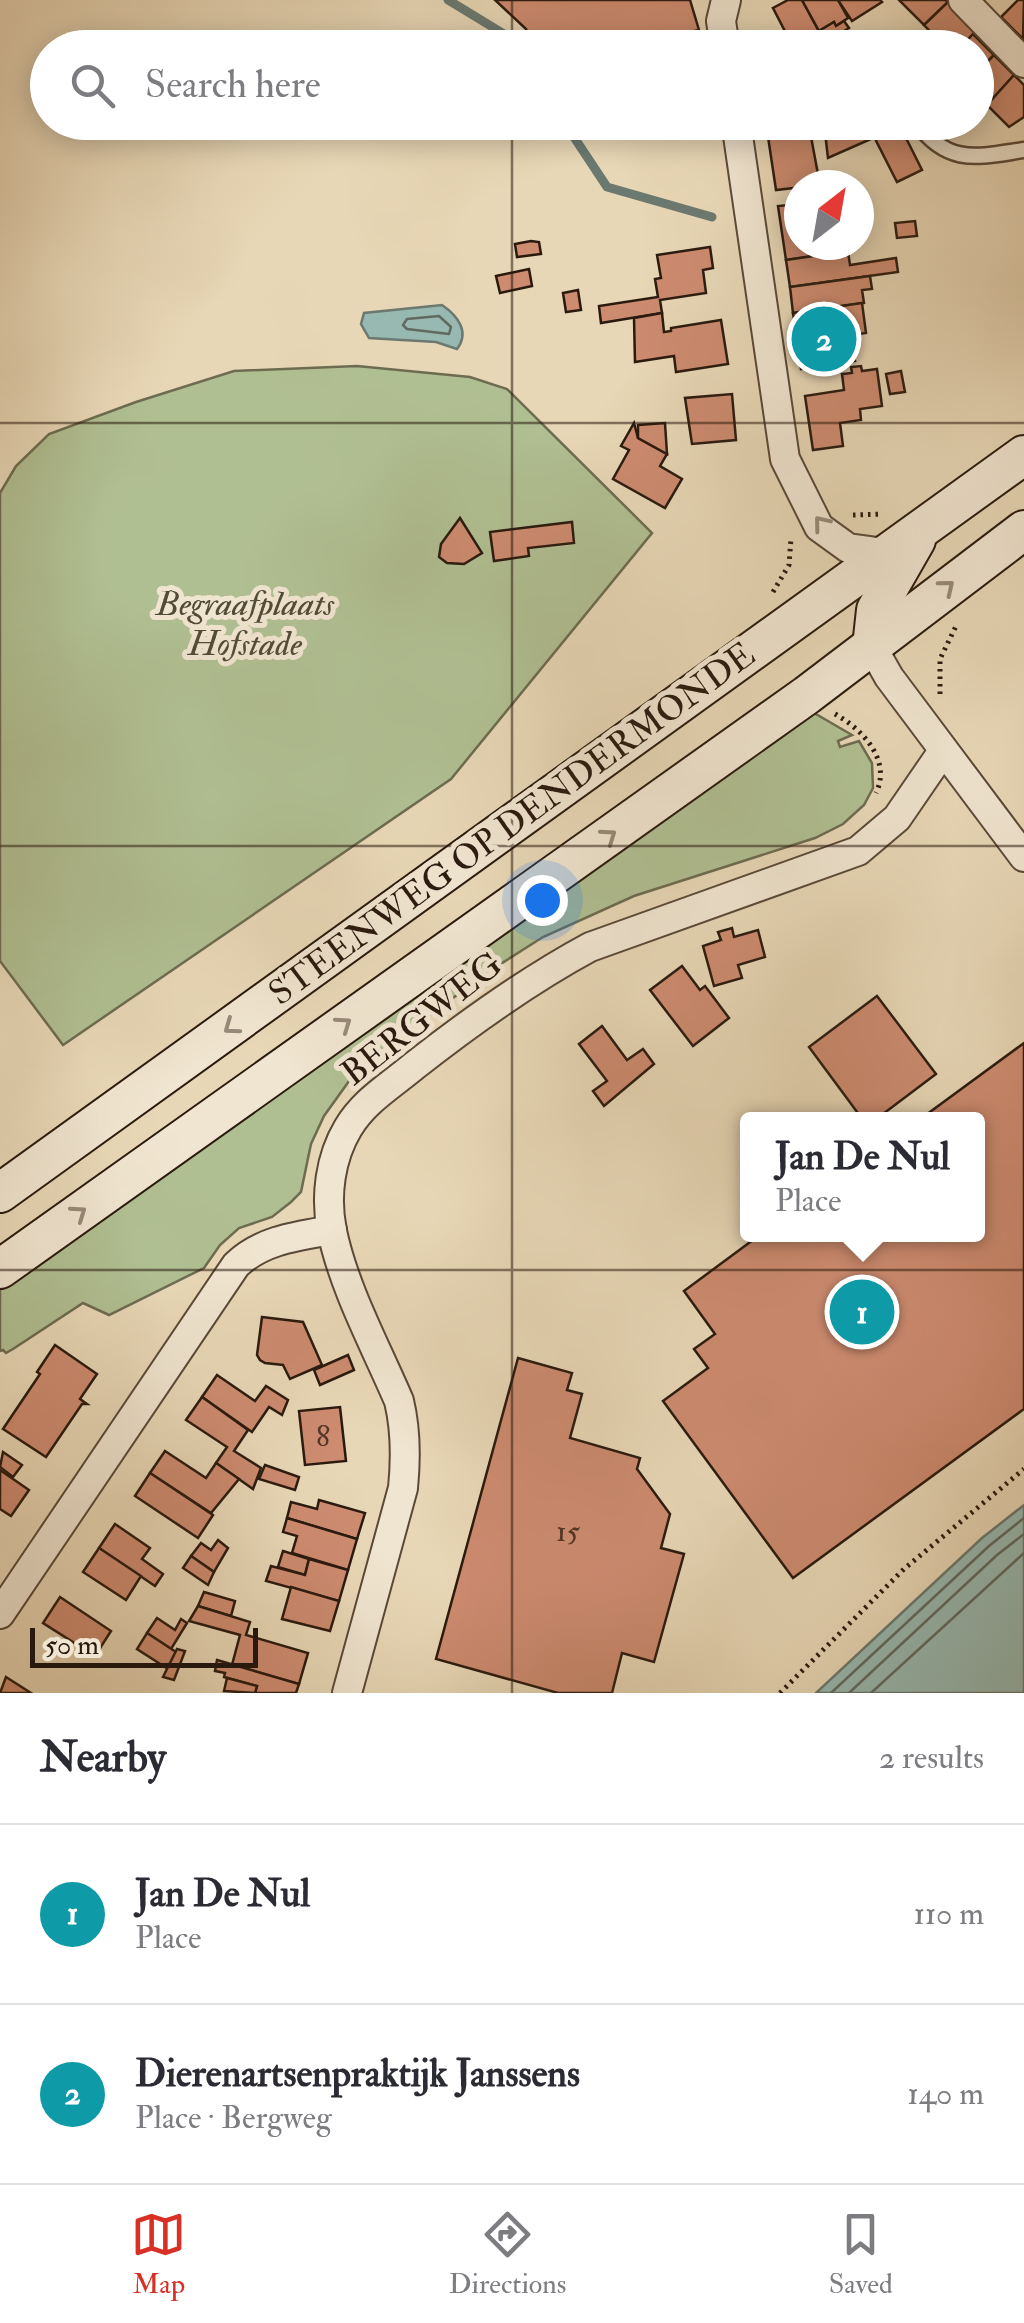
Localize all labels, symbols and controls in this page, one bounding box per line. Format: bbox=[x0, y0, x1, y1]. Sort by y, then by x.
search box bbox=[30, 30, 994, 140]
icon: search bbox=[65, 58, 120, 113]
text: Search here bbox=[145, 61, 321, 109]
north arrow bbox=[784, 170, 874, 260]
pin: 2 bbox=[792, 302, 856, 376]
one-way arrow bbox=[816, 516, 833, 534]
one-way arrow bbox=[936, 581, 954, 599]
park label: Begraafplaats Hofstade bbox=[154, 582, 335, 666]
street label: STEENWEG OP DENDERMONDE bbox=[260, 633, 764, 1015]
one-way arrow bbox=[598, 830, 616, 847]
your location bbox=[517, 875, 568, 926]
street label: BERGWEG bbox=[333, 943, 511, 1095]
one-way arrow bbox=[224, 1015, 242, 1032]
one-way arrow bbox=[333, 1018, 351, 1036]
popup bbox=[740, 1112, 985, 1242]
text: Jan De Nul bbox=[775, 1133, 950, 1181]
text: Place bbox=[775, 1181, 841, 1221]
one-way arrow bbox=[68, 1206, 87, 1225]
pin: 1 bbox=[830, 1274, 894, 1350]
house number: 8 bbox=[316, 1418, 330, 1455]
house number: 15 bbox=[556, 1513, 581, 1550]
scale bar bbox=[30, 1623, 258, 1668]
text: 50 m bbox=[45, 1628, 99, 1663]
text: Nearby bbox=[40, 1732, 166, 1784]
text: 2 results bbox=[879, 1738, 984, 1778]
text: Jan De Nul bbox=[135, 1870, 310, 1918]
text: 1 bbox=[67, 1894, 78, 1934]
text: 110 m bbox=[913, 1894, 984, 1934]
text: Place bbox=[135, 1918, 201, 1958]
text: Dierenartsenpraktijk Janssens bbox=[135, 2050, 580, 2098]
text: 2 bbox=[64, 2074, 81, 2114]
text: 140 m bbox=[907, 2074, 984, 2114]
text: Place · Bergweg bbox=[135, 2098, 332, 2138]
tab: Map bbox=[131, 2207, 186, 2302]
tab: Directions bbox=[449, 2207, 566, 2302]
tab: Saved bbox=[829, 2207, 893, 2302]

